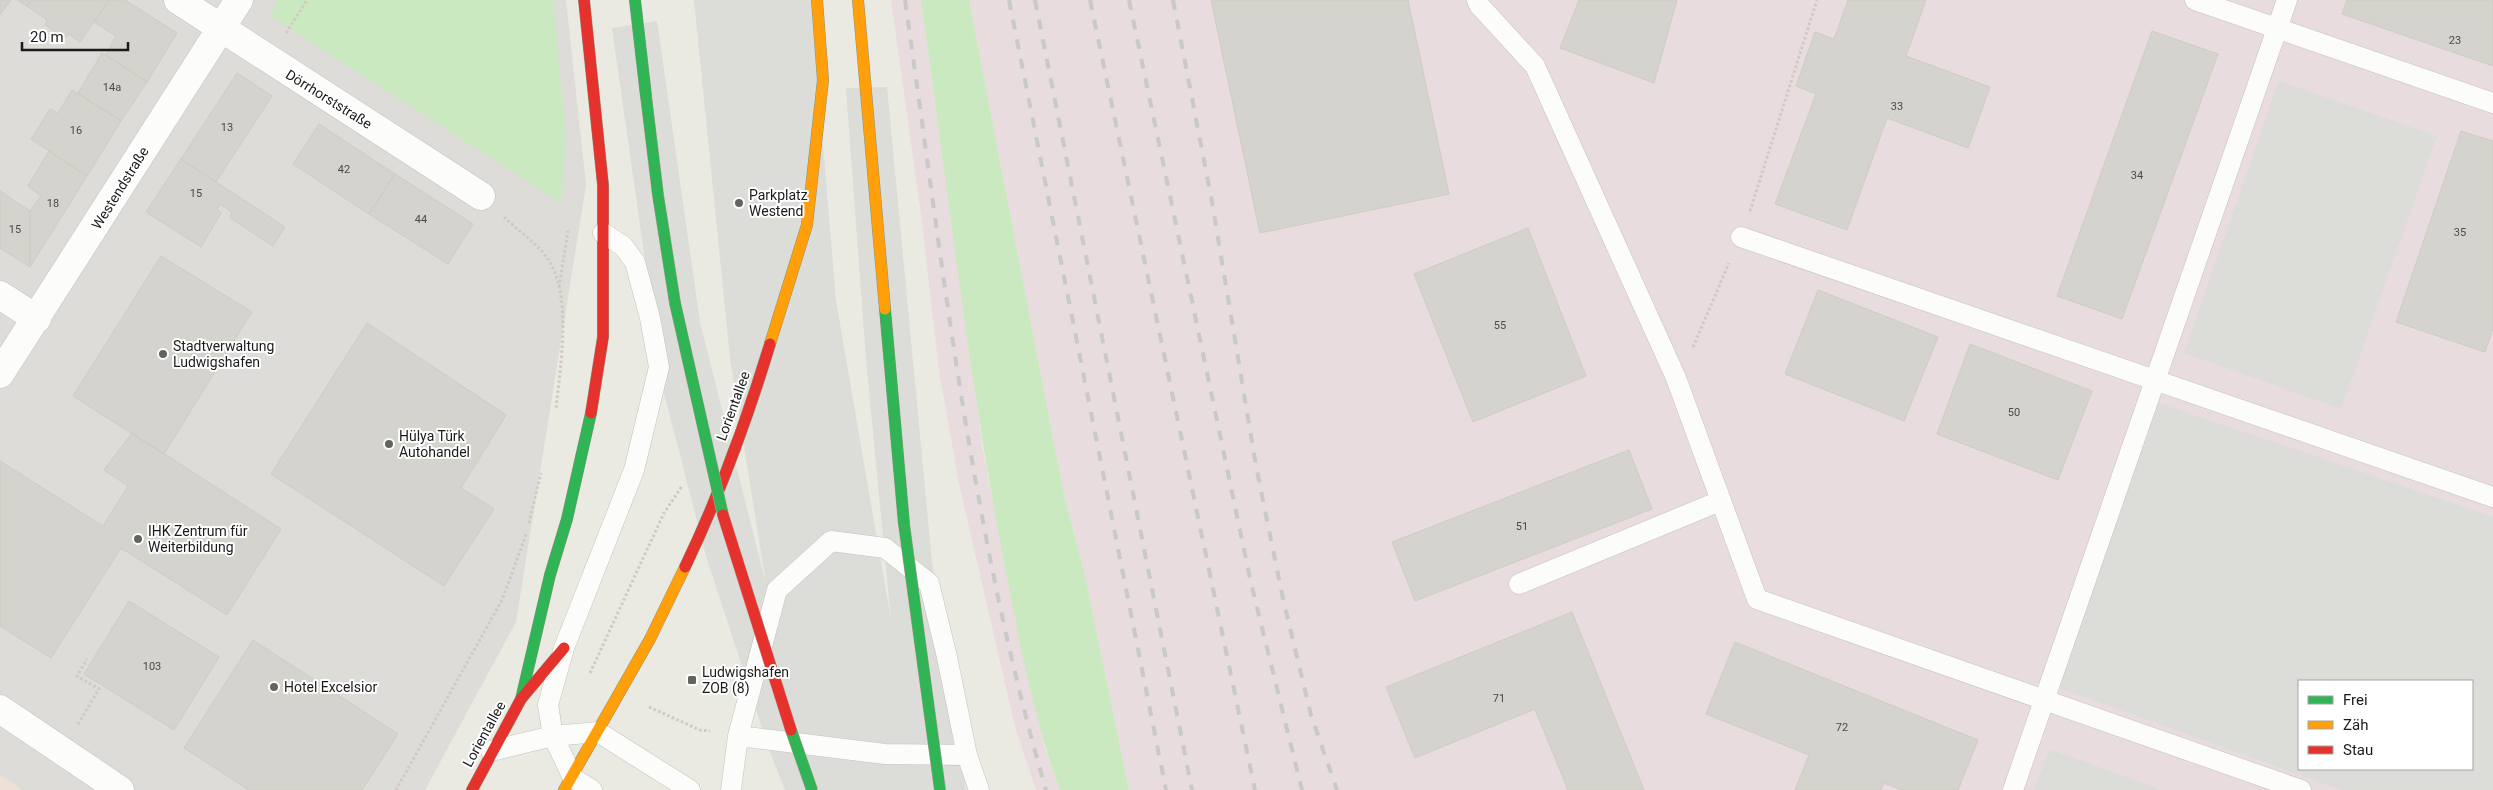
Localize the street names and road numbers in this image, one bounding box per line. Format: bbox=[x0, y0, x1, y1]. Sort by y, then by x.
street label: Dörrhorststraße bbox=[283, 66, 375, 132]
street label: Westendstraße bbox=[88, 144, 152, 232]
street label: Lorientallee bbox=[713, 369, 753, 443]
street label: Lorientallee bbox=[459, 698, 509, 770]

